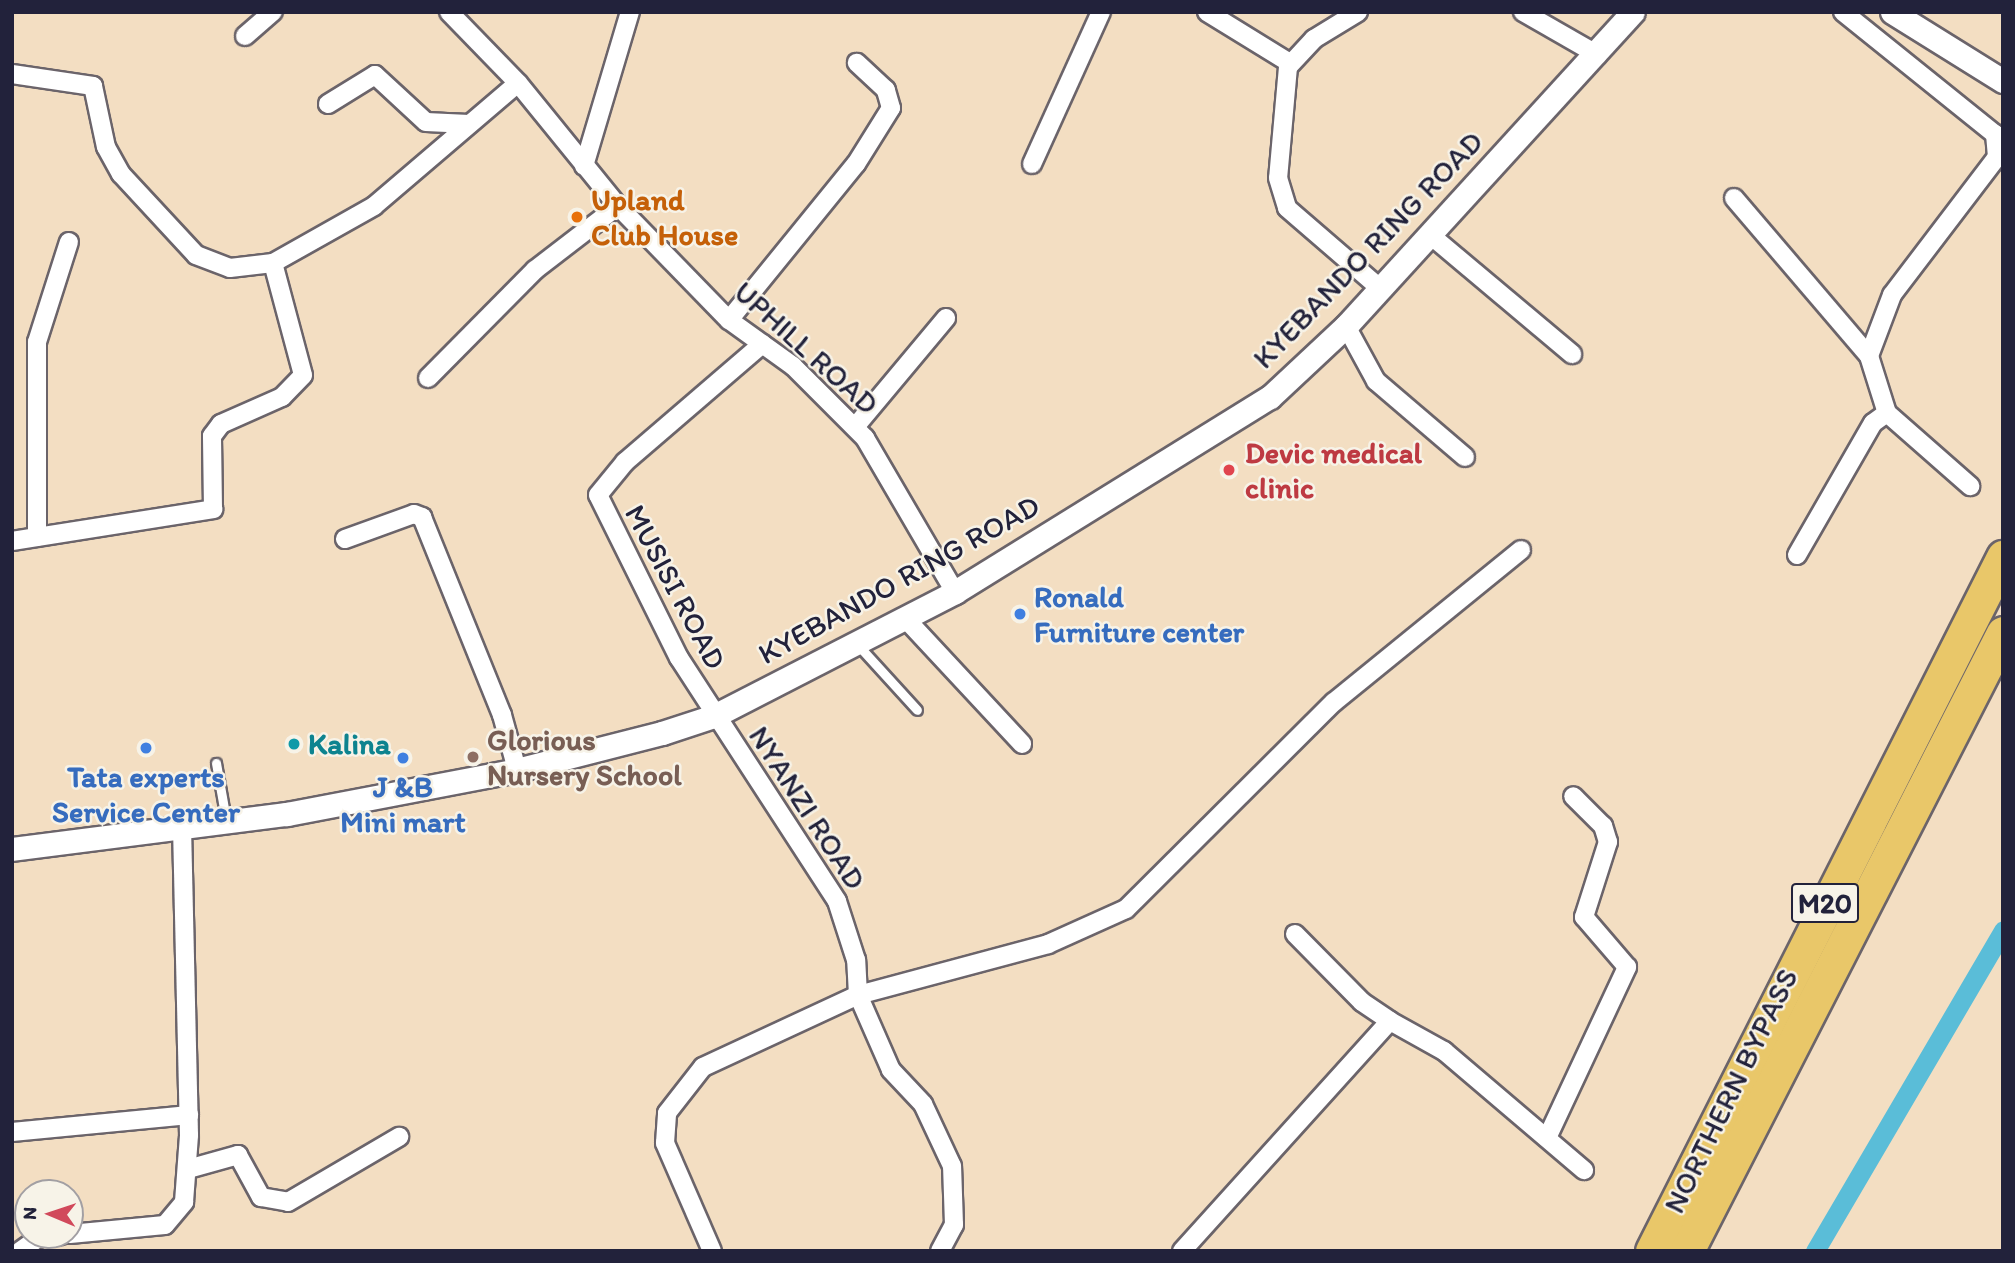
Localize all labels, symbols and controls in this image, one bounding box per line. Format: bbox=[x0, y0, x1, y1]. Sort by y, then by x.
street label: KYEBANDO RING ROAD bbox=[1246, 124, 1490, 376]
place label: Upland Club House bbox=[591, 182, 738, 252]
marker: Upland Club House bbox=[569, 209, 585, 225]
street label: UPHILL ROAD bbox=[727, 274, 885, 422]
place label: Devic medical clinic bbox=[1245, 435, 1423, 505]
marker: Devic medical clinic bbox=[1219, 460, 1239, 480]
street label: KYEBANDO RING ROAD bbox=[753, 488, 1045, 672]
street label: MUSISI ROAD bbox=[617, 499, 733, 675]
place label: Ronald Furniture center bbox=[1034, 579, 1244, 650]
marker: Ronald Furniture center bbox=[1012, 606, 1028, 622]
street label: NYANZI ROAD bbox=[741, 720, 873, 896]
place label: Glorious Nursery School bbox=[487, 722, 681, 792]
place label: Kalina bbox=[308, 726, 391, 762]
marker: Kalina bbox=[286, 736, 302, 752]
marker: Tata experts Service Center bbox=[138, 740, 154, 756]
marker: Glorious Nursery School bbox=[465, 749, 481, 765]
marker: J &B Mini mart bbox=[395, 750, 411, 766]
place label: Tata experts Service Center bbox=[52, 759, 240, 830]
place label: J &B Mini mart bbox=[340, 769, 466, 840]
road number: M20 bbox=[1790, 878, 1860, 928]
street label: NORTHERN BYPASS bbox=[1656, 963, 1806, 1219]
north arrow bbox=[14, 1179, 84, 1249]
text: N bbox=[18, 1207, 41, 1220]

